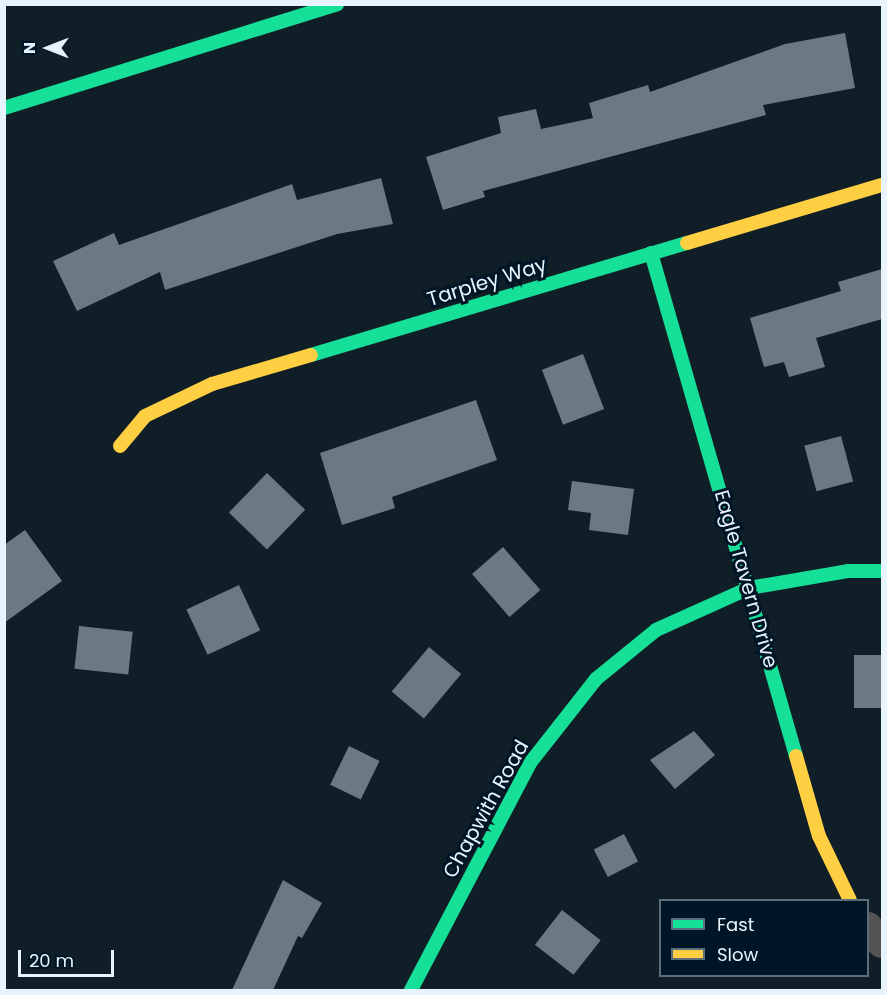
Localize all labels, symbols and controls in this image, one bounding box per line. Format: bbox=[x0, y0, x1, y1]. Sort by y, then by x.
north arrow bbox=[18, 18, 78, 78]
text: N bbox=[18, 42, 41, 54]
street label: Tarpley Way bbox=[424, 252, 550, 312]
street label: Eagle Tavern Drive bbox=[709, 487, 783, 671]
street label: Chapwith Road bbox=[438, 736, 534, 882]
legend bbox=[659, 899, 869, 977]
text: Fast bbox=[717, 912, 754, 937]
scale bar bbox=[21, 938, 117, 976]
text: Slow bbox=[717, 942, 758, 967]
text: 20 m bbox=[29, 948, 74, 973]

